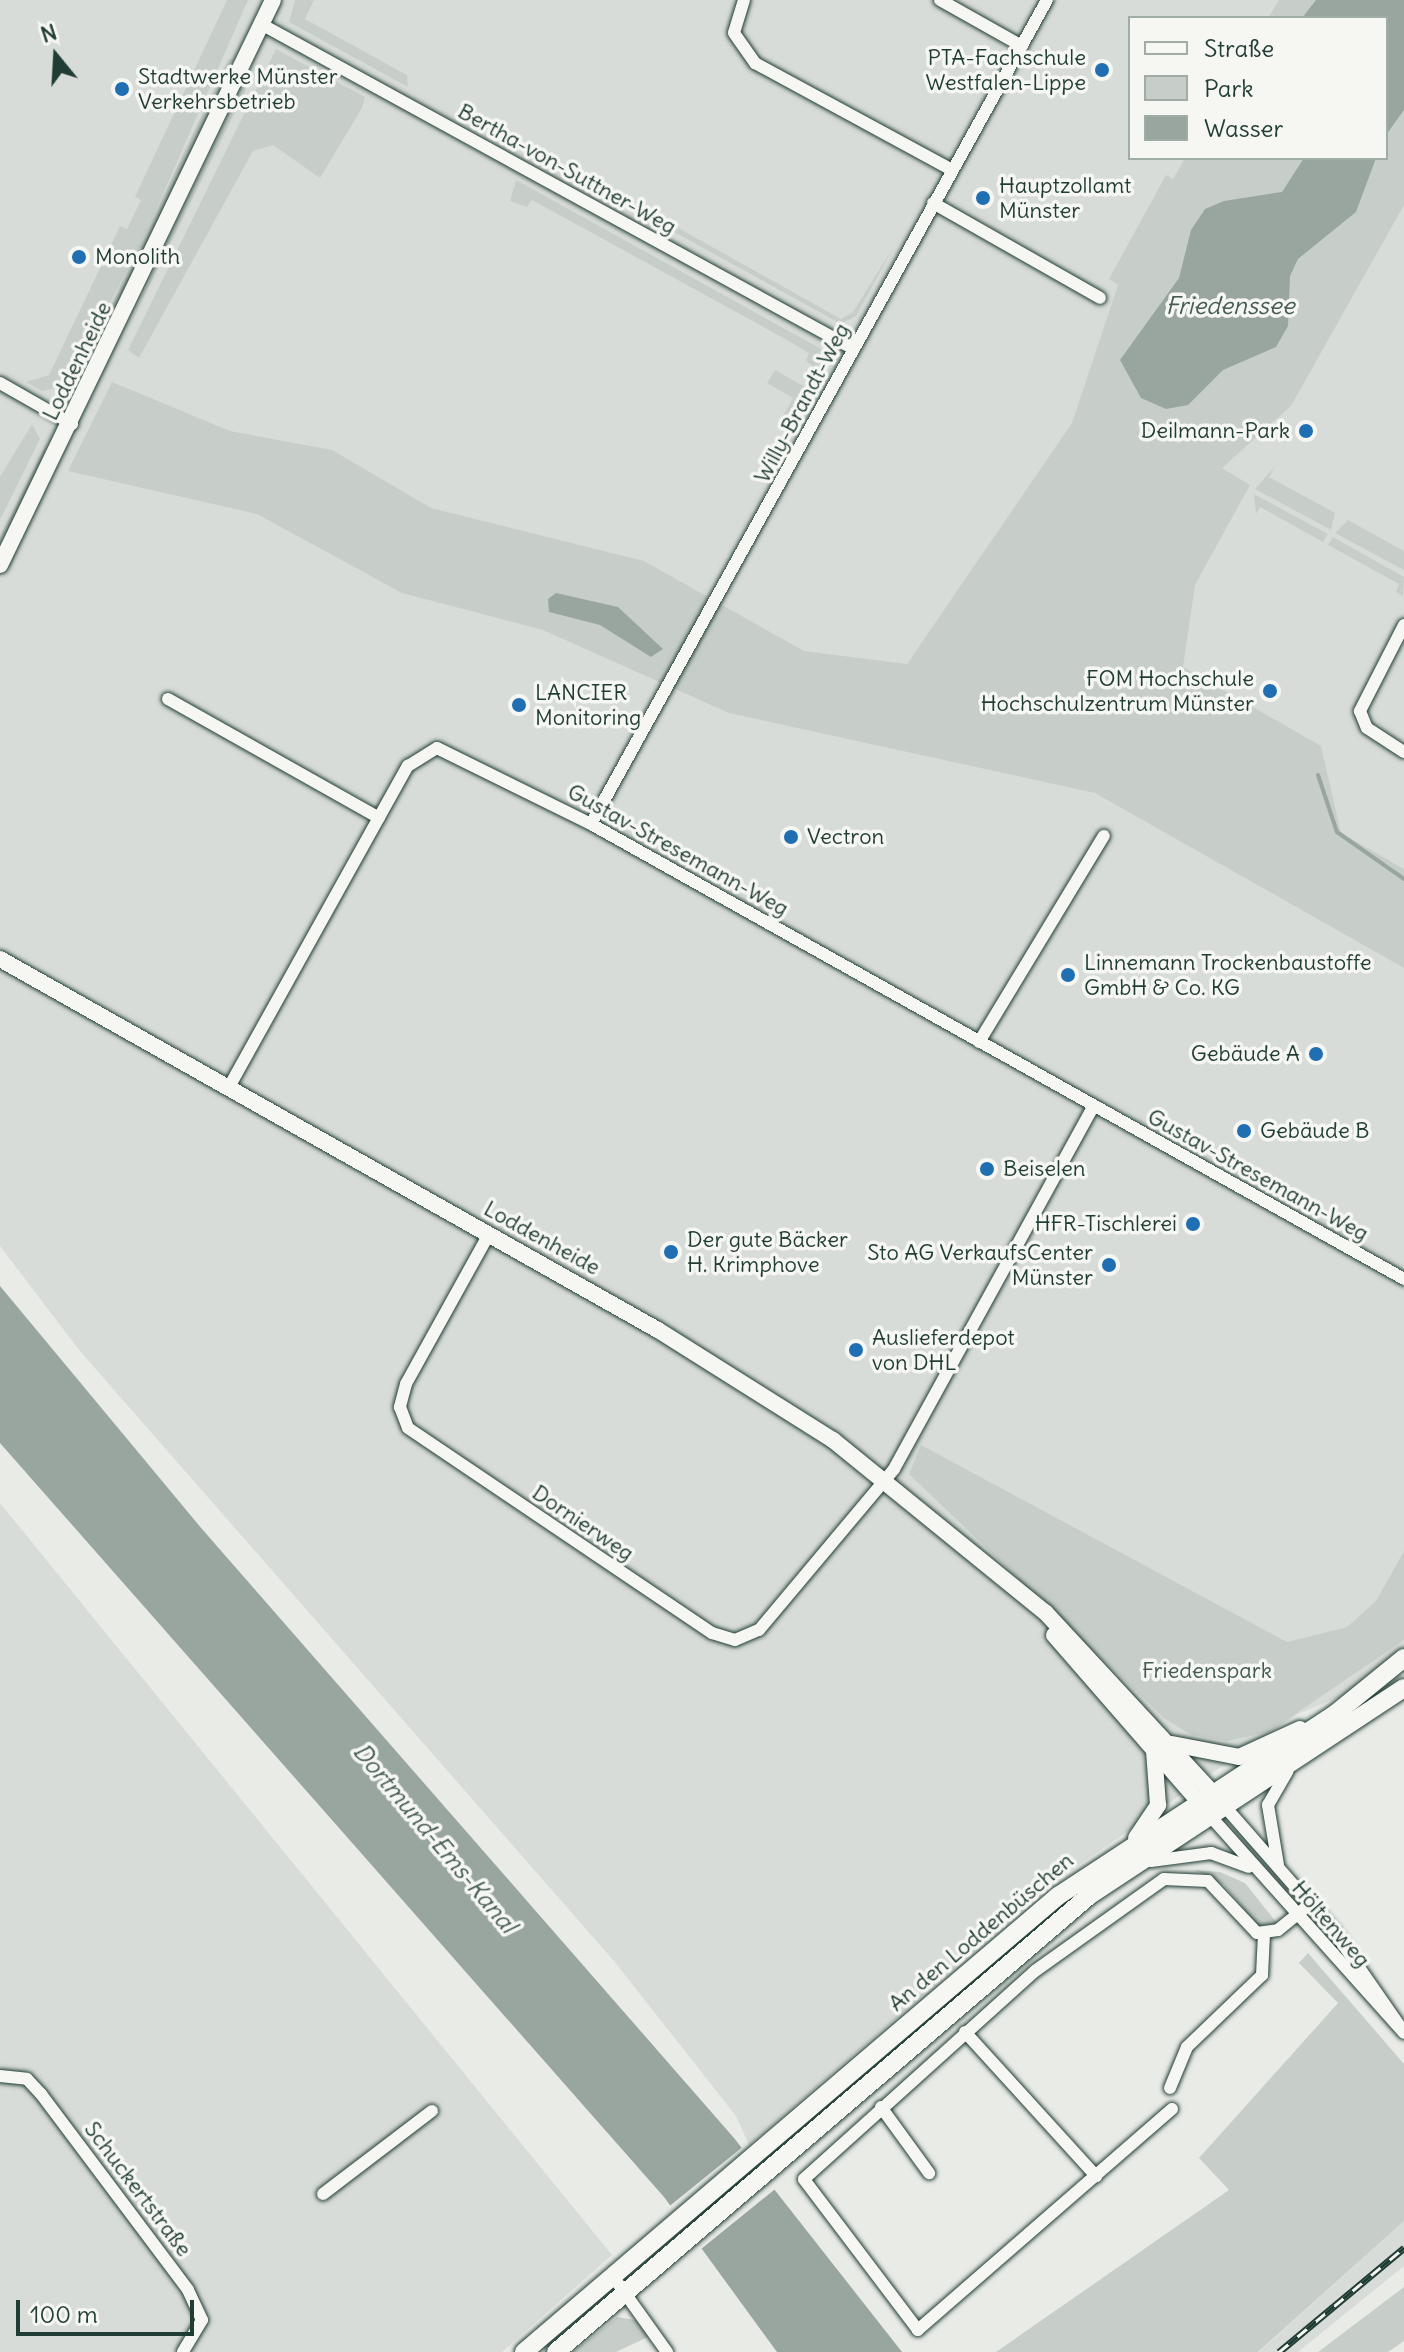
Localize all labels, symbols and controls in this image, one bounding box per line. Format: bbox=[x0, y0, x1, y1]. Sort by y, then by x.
north arrow bbox=[16, 16, 96, 96]
legend bbox=[1128, 16, 1388, 160]
text: N bbox=[37, 18, 60, 49]
text: Straße bbox=[1204, 33, 1274, 63]
place label: PTA-Fachschule Westfalen-Lippe bbox=[926, 44, 1086, 96]
marker: PTA-Fachschule Westfalen-Lippe bbox=[1093, 61, 1111, 79]
place label: Stadtwerke Münster Verkehrsbetrieb bbox=[138, 63, 338, 114]
text: Park bbox=[1204, 73, 1254, 103]
marker: Stadtwerke Münster Verkehrsbetrieb bbox=[113, 80, 131, 98]
street label: Bertha-von-Suttner-Weg bbox=[453, 98, 681, 240]
text: Wasser bbox=[1204, 113, 1283, 143]
place label: Hauptzollamt Münster bbox=[999, 172, 1132, 224]
marker: Hauptzollamt Münster bbox=[974, 189, 992, 207]
place label: Monolith bbox=[95, 244, 180, 270]
marker: Monolith bbox=[70, 248, 88, 266]
water label: Friedenssee bbox=[1165, 292, 1295, 320]
street label: Loddenheide bbox=[37, 297, 117, 425]
street label: Willy-Brandt-Weg bbox=[749, 319, 855, 487]
place label: Deilmann-Park bbox=[1141, 418, 1290, 444]
marker: Deilmann-Park bbox=[1297, 422, 1315, 440]
place label: FOM Hochschule Hochschulzentrum Münster bbox=[981, 665, 1254, 716]
place label: LANCIER Monitoring bbox=[535, 679, 641, 730]
marker: FOM Hochschule Hochschulzentrum Münster bbox=[1261, 682, 1279, 700]
marker: LANCIER Monitoring bbox=[510, 696, 528, 714]
street label: Gustav-Stresemann-Weg bbox=[563, 778, 793, 922]
place label: Vectron bbox=[807, 824, 884, 850]
marker: Vectron bbox=[782, 828, 800, 846]
place label: Linnemann Trockenbaustoffe GmbH & Co. KG bbox=[1084, 949, 1372, 1000]
marker: Linnemann Trockenbaustoffe GmbH & Co. KG bbox=[1059, 966, 1077, 984]
place label: Gebäude A bbox=[1191, 1041, 1300, 1067]
marker: Gebäude A bbox=[1307, 1045, 1325, 1063]
street label: Gustav-Stresemann-Weg bbox=[1143, 1103, 1373, 1247]
place label: Gebäude B bbox=[1260, 1118, 1369, 1144]
marker: Gebäude B bbox=[1235, 1122, 1253, 1140]
place label: Beiselen bbox=[1003, 1156, 1086, 1182]
marker: Beiselen bbox=[978, 1160, 996, 1178]
street label: Loddenheide bbox=[479, 1195, 605, 1281]
place label: HFR-Tischlerei bbox=[1035, 1211, 1177, 1237]
marker: HFR-Tischlerei bbox=[1184, 1215, 1202, 1233]
place label: Der gute Bäcker H. Krimphove bbox=[687, 1226, 848, 1278]
place label: Sto AG VerkaufsCenter Münster bbox=[867, 1239, 1093, 1290]
marker: Der gute Bäcker H. Krimphove bbox=[662, 1243, 680, 1261]
marker: Sto AG VerkaufsCenter Münster bbox=[1100, 1256, 1118, 1274]
place label: Auslieferdepot von DHL bbox=[872, 1324, 1015, 1376]
marker: Auslieferdepot von DHL bbox=[847, 1341, 865, 1359]
street label: Dornierweg bbox=[527, 1479, 639, 1567]
park label: Friedenspark bbox=[1142, 1658, 1272, 1684]
water label: Dortmund-Ems-Kanal bbox=[347, 1737, 523, 1939]
street label: An den Loddenbüschen bbox=[883, 1847, 1079, 2017]
street label: Höltenweg bbox=[1286, 1875, 1376, 1973]
street label: Schuckertstraße bbox=[79, 2116, 197, 2262]
scale bar bbox=[20, 2284, 198, 2334]
text: 100 m bbox=[30, 2299, 98, 2329]

